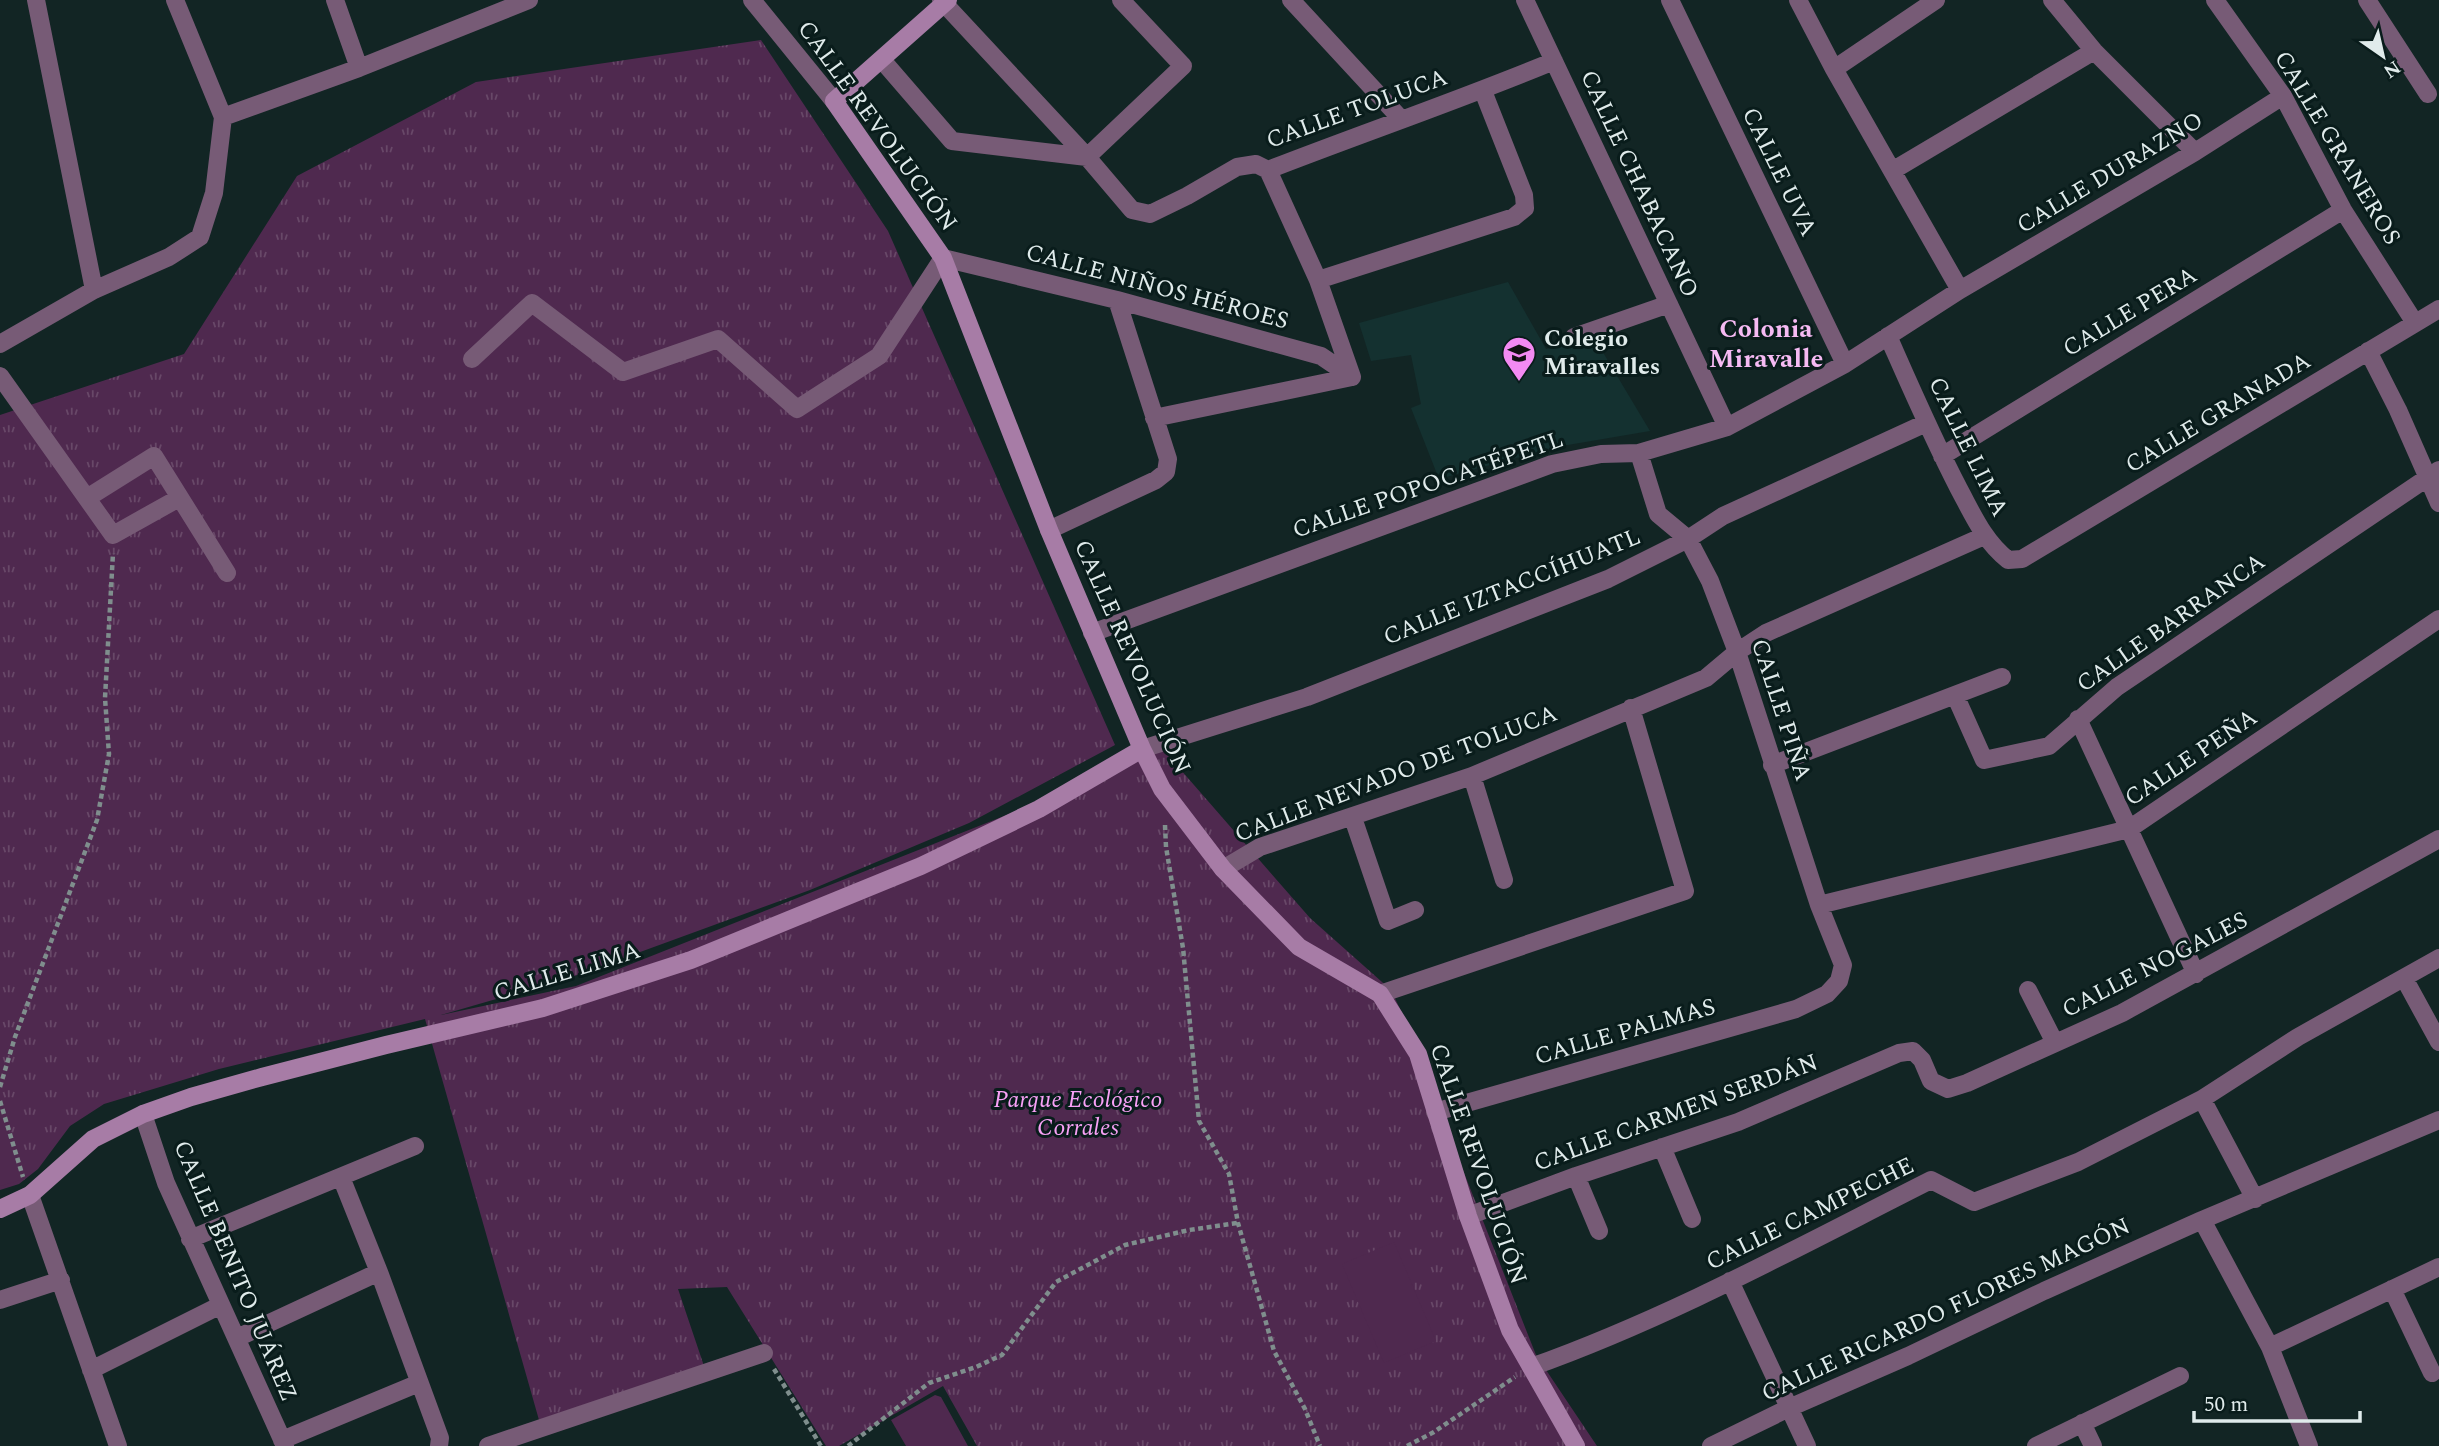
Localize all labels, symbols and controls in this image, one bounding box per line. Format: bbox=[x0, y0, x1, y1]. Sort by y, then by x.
street label: CALLE REVOLUCIÓN bbox=[788, 13, 966, 239]
north arrow bbox=[2348, 21, 2418, 91]
street label: CALLE GRANEROS bbox=[2268, 46, 2406, 250]
street label: CALLE TOLUCA bbox=[1261, 59, 1453, 159]
street label: CALLE CHABACANO bbox=[1570, 64, 1708, 304]
street label: CALLE UVA bbox=[1732, 101, 1826, 243]
street label: CALLE DURAZNO bbox=[2010, 103, 2210, 243]
street label: CALLE NIÑOS HÉROES bbox=[1022, 235, 1292, 339]
street label: CALLE PERA bbox=[2056, 258, 2204, 366]
district label: Colonia Miravalle bbox=[1709, 309, 1823, 379]
place label: Colegio Miravalles bbox=[1544, 321, 1660, 385]
school or university icon: Colegio Miravalles bbox=[1500, 334, 1538, 383]
street label: CALLE GRANADA bbox=[2118, 343, 2318, 483]
street label: CALLE LIMA bbox=[1919, 371, 2017, 523]
street label: CALLE POPOCATÉPETL bbox=[1288, 422, 1568, 548]
street label: CALLE IZTACCÍHUATL bbox=[1378, 519, 1646, 655]
street label: CALLE REVOLUCIÓN bbox=[1064, 534, 1200, 780]
street label: CALLE BARRANCA bbox=[2069, 544, 2273, 702]
street label: CALLE PIÑA bbox=[1741, 634, 1821, 786]
street label: CALLE NEVADO DE TOLUCA bbox=[1229, 696, 1563, 852]
street label: CALLE PEÑA bbox=[2117, 700, 2265, 816]
street label: CALLE NOGALES bbox=[2056, 903, 2254, 1027]
street label: CALLE LIMA bbox=[489, 933, 645, 1011]
street label: CALLE PALMAS bbox=[1530, 989, 1720, 1075]
street label: CALLE REVOLUCIÓN bbox=[1420, 1038, 1536, 1290]
street label: CALLE CARMEN SERDÁN bbox=[1529, 1045, 1823, 1181]
park label: Parque Ecológico Corrales bbox=[993, 1082, 1163, 1146]
street label: CALLE BENITO JUÁREZ bbox=[164, 1135, 306, 1407]
street label: CALLE CAMPECHE bbox=[1700, 1148, 1920, 1280]
street label: CALLE RICARDO FLORES MAGÓN bbox=[1756, 1208, 2136, 1412]
scale bar bbox=[2194, 1380, 2360, 1424]
text: 50 m bbox=[2204, 1389, 2248, 1421]

